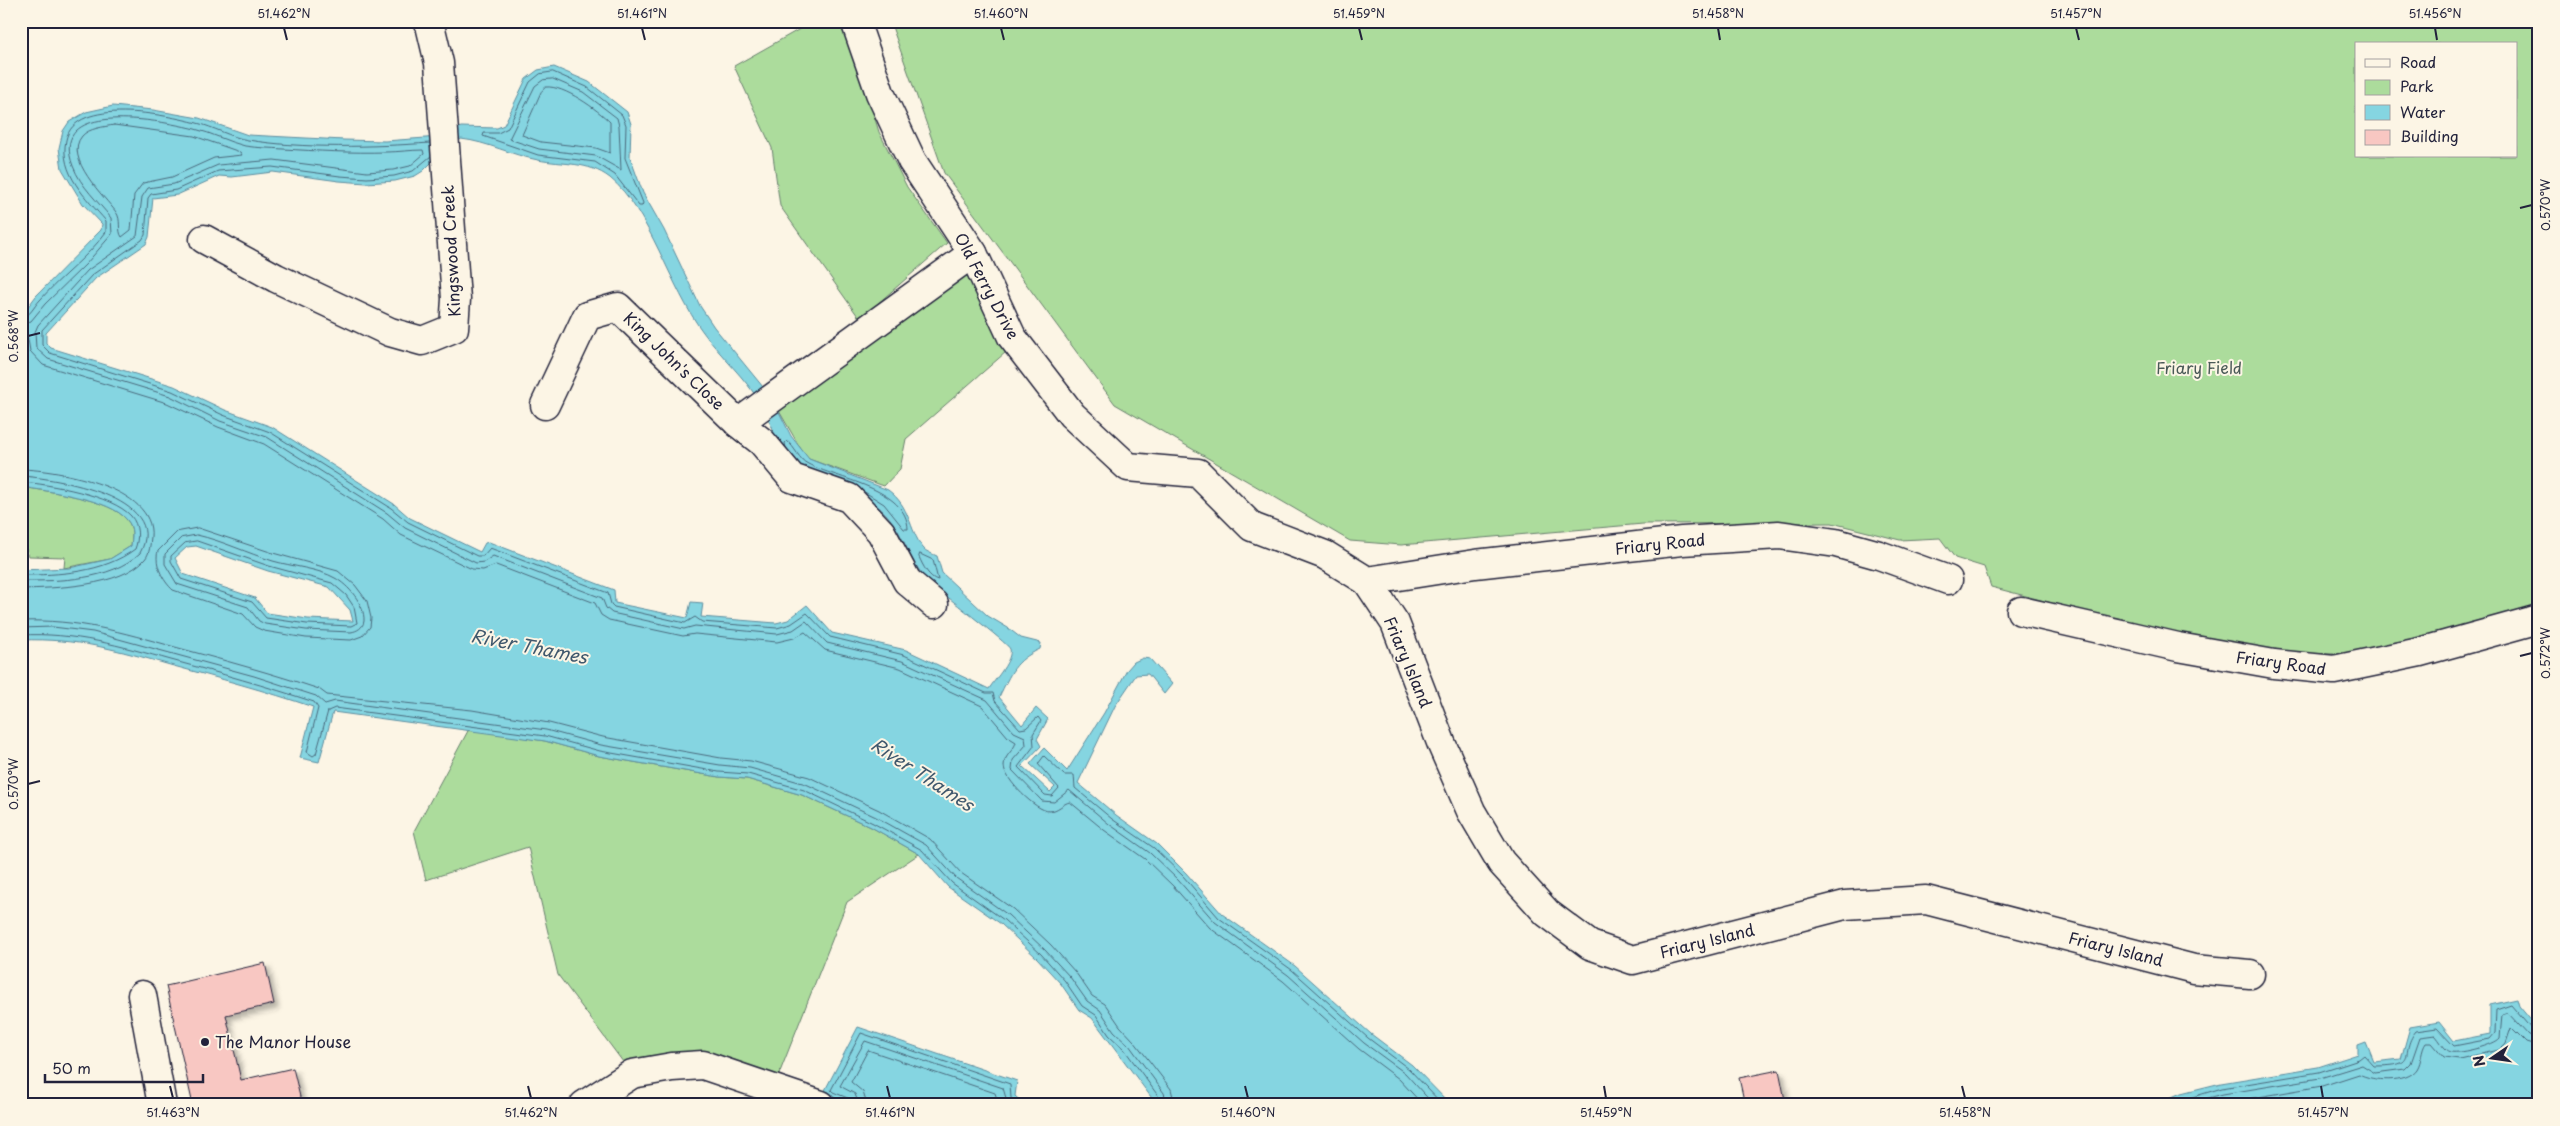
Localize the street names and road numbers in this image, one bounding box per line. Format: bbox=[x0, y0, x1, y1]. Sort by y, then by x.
street label: Kingswood Creek bbox=[435, 184, 465, 318]
street label: Old Ferry Drive bbox=[950, 228, 1026, 343]
street label: King John's Close bbox=[619, 306, 730, 415]
street label: Friary Road bbox=[1614, 526, 1706, 560]
street label: Friary Island bbox=[1379, 612, 1439, 711]
street label: Friary Road bbox=[2235, 644, 2328, 680]
street label: Friary Island bbox=[1657, 917, 1757, 963]
street label: Friary Island bbox=[2066, 925, 2166, 971]

